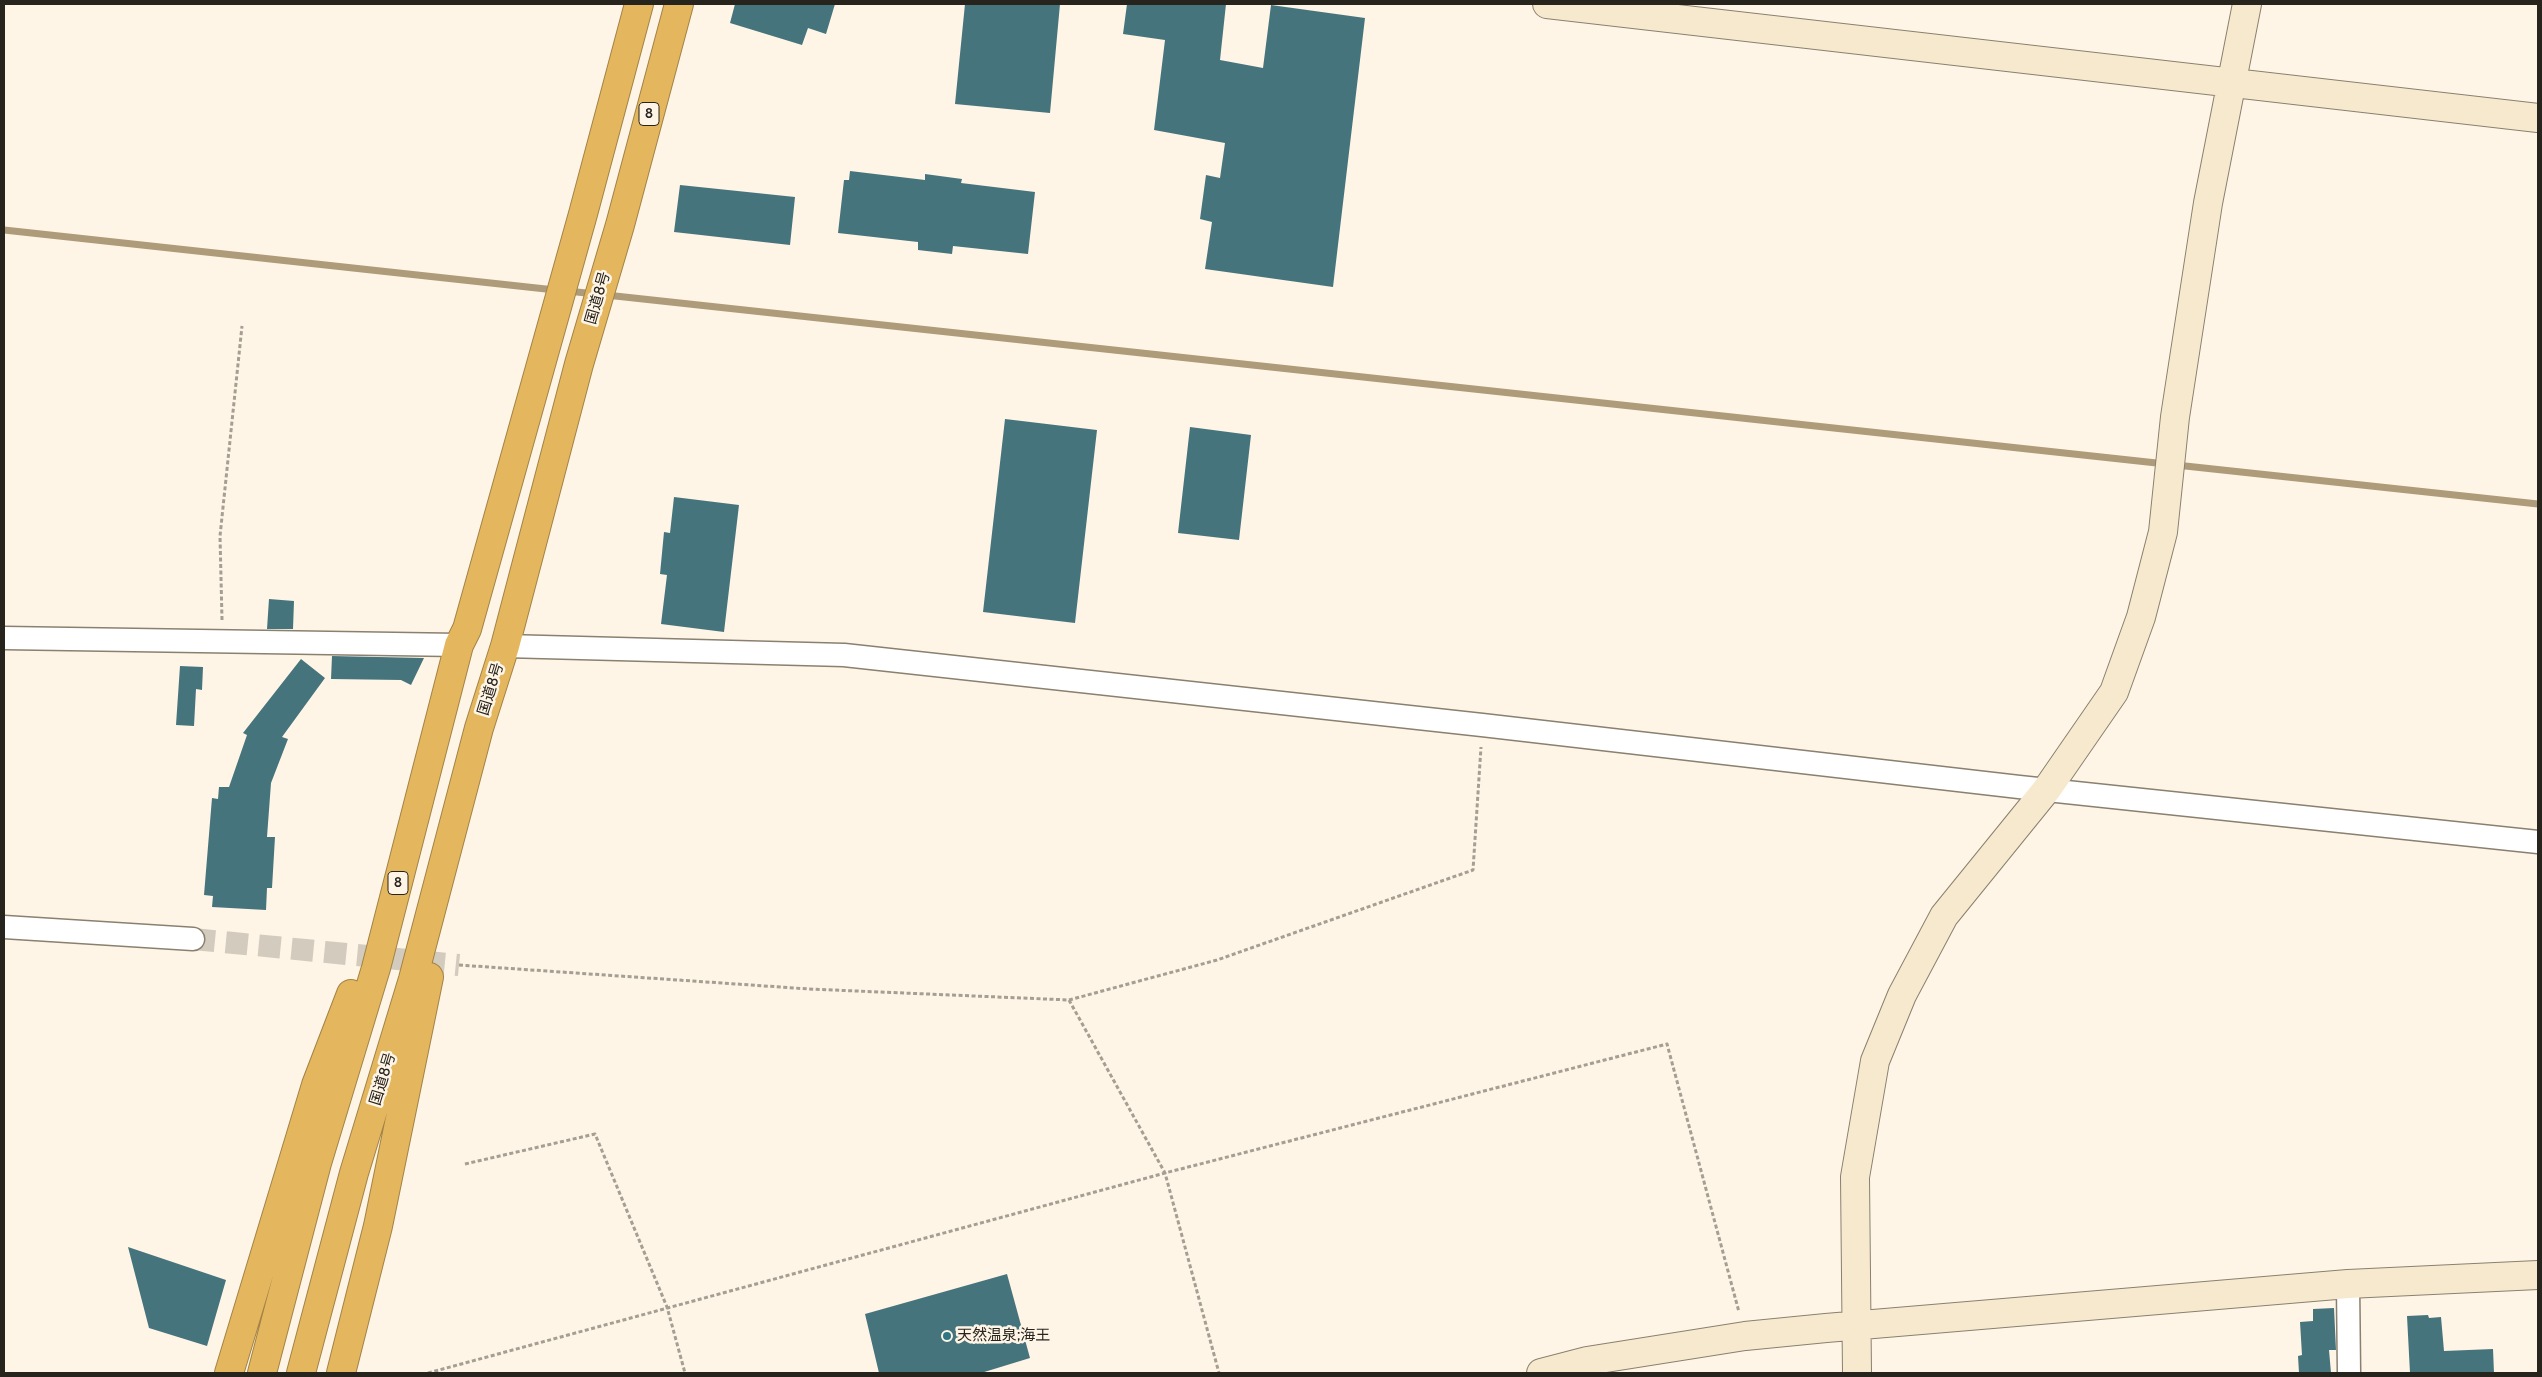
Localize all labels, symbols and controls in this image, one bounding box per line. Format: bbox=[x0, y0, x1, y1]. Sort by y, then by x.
road number: 8 bbox=[639, 102, 659, 126]
street label: 国道8号 bbox=[582, 270, 614, 326]
street label: 国道8号 bbox=[474, 661, 508, 717]
road number: 8 bbox=[388, 871, 408, 894]
street label: 国道8号 bbox=[366, 1051, 400, 1107]
place label: 天然温泉;海王 bbox=[957, 1327, 1050, 1345]
marker: 天然温泉;海王 bbox=[941, 1330, 953, 1342]

